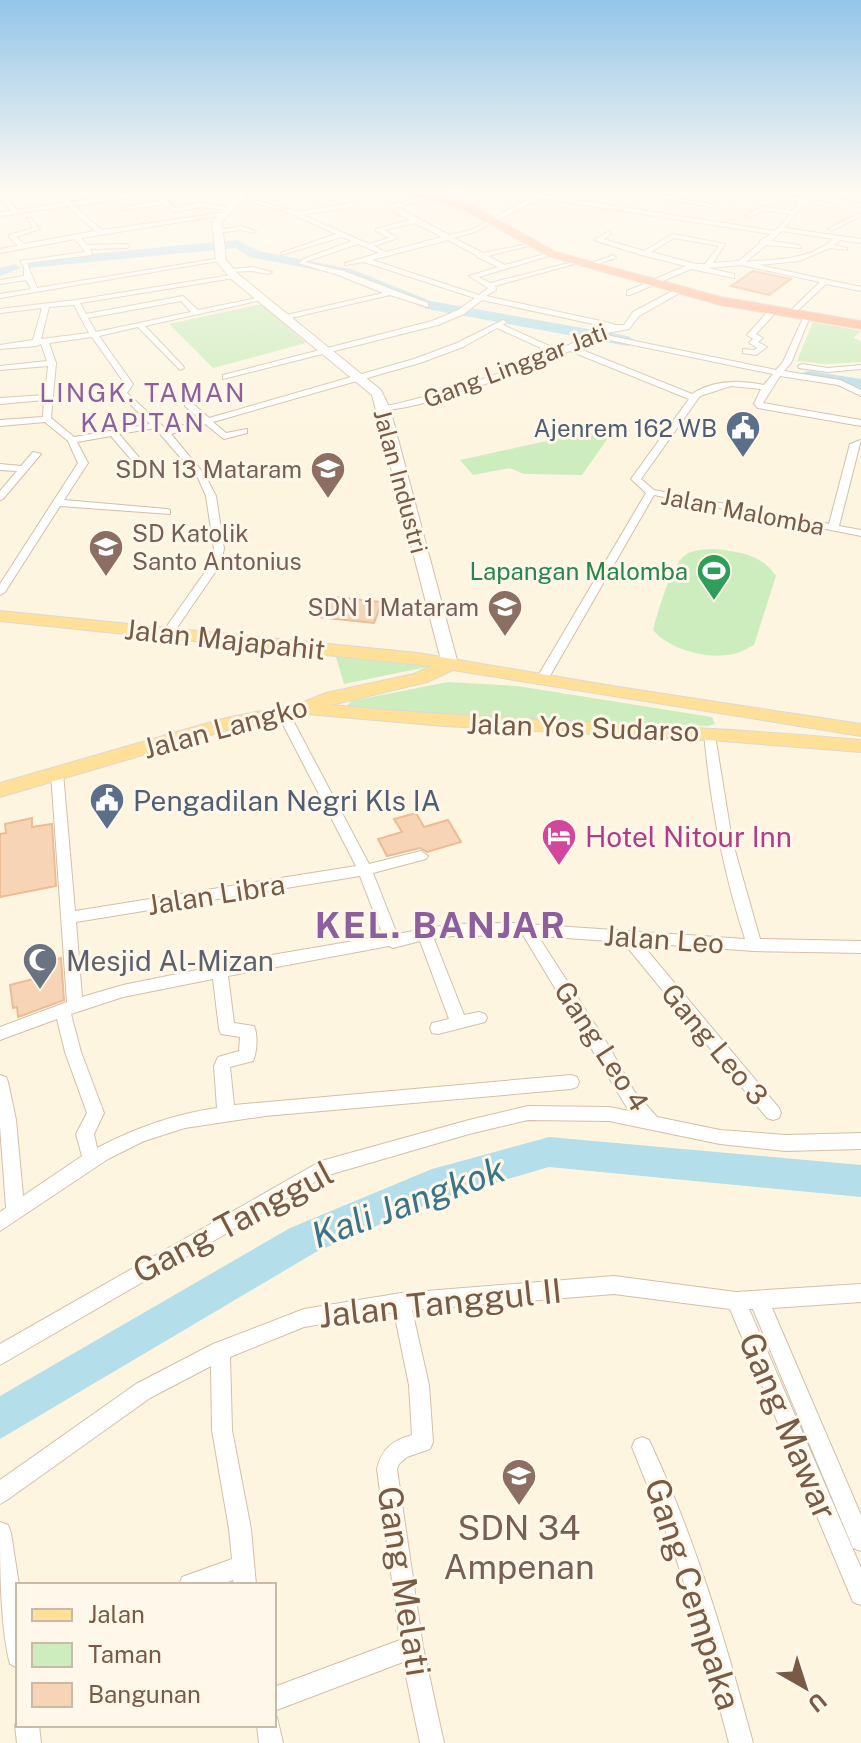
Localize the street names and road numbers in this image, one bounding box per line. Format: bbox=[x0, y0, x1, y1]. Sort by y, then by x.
street label: Gang Linggar Jati bbox=[419, 317, 611, 413]
street label: Jalan Industri bbox=[368, 406, 434, 556]
street label: Jalan Malomba bbox=[659, 481, 827, 541]
street label: Jalan Majapahit bbox=[123, 612, 327, 666]
street label: Jalan Langko bbox=[139, 689, 311, 765]
street label: Jalan Yos Sudarso bbox=[466, 706, 700, 748]
street label: Jalan Libra bbox=[145, 867, 287, 921]
street label: Jalan Leo bbox=[603, 918, 725, 960]
street label: Gang Leo 4 bbox=[548, 975, 656, 1117]
street label: Gang Leo 3 bbox=[655, 977, 775, 1111]
street label: Gang Tanggul bbox=[126, 1152, 340, 1292]
street label: Jalan Tanggul II bbox=[316, 1270, 564, 1336]
street label: Gang Mawar bbox=[731, 1326, 845, 1526]
street label: Gang Cempaka bbox=[637, 1473, 749, 1715]
street label: Gang Melati bbox=[369, 1483, 439, 1679]

